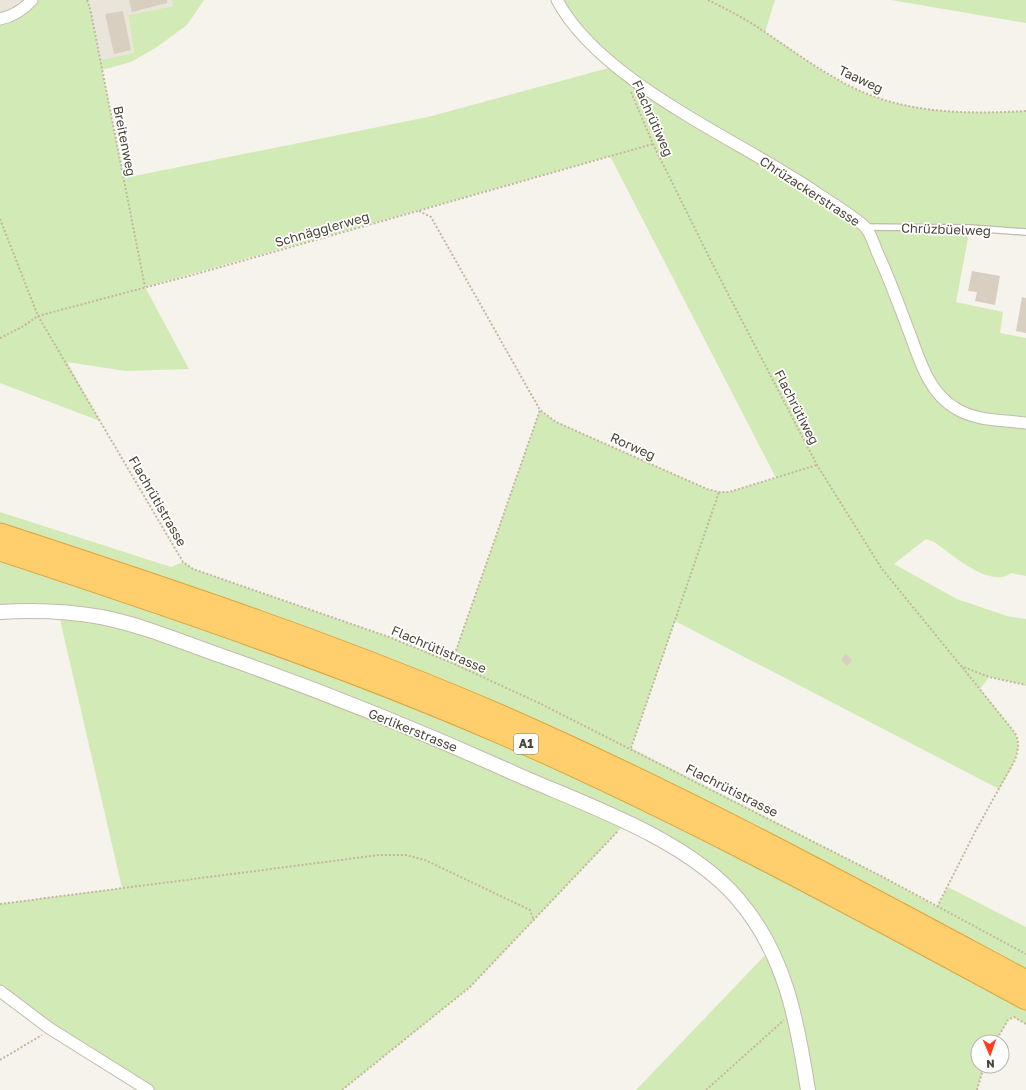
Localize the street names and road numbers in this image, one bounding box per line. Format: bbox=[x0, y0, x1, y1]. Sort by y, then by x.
street label: Taaweg bbox=[836, 62, 886, 96]
street label: Flachrütiweg bbox=[629, 77, 677, 159]
street label: Breitenweg bbox=[110, 105, 140, 177]
street label: Chrüzackerstrasse bbox=[757, 153, 863, 229]
street label: Schnägglerweg bbox=[273, 208, 371, 250]
street label: Chrüzbüelweg bbox=[901, 219, 991, 239]
street label: Flachrütiweg bbox=[771, 367, 823, 447]
street label: Rorweg bbox=[608, 429, 658, 463]
street label: Flachrütistrasse bbox=[126, 453, 190, 549]
street label: Flachrütistrasse bbox=[389, 622, 489, 676]
street label: Gerlikerstrasse bbox=[366, 705, 460, 755]
road number: A1 bbox=[514, 734, 538, 754]
street label: Flachrütistrasse bbox=[683, 760, 781, 820]

